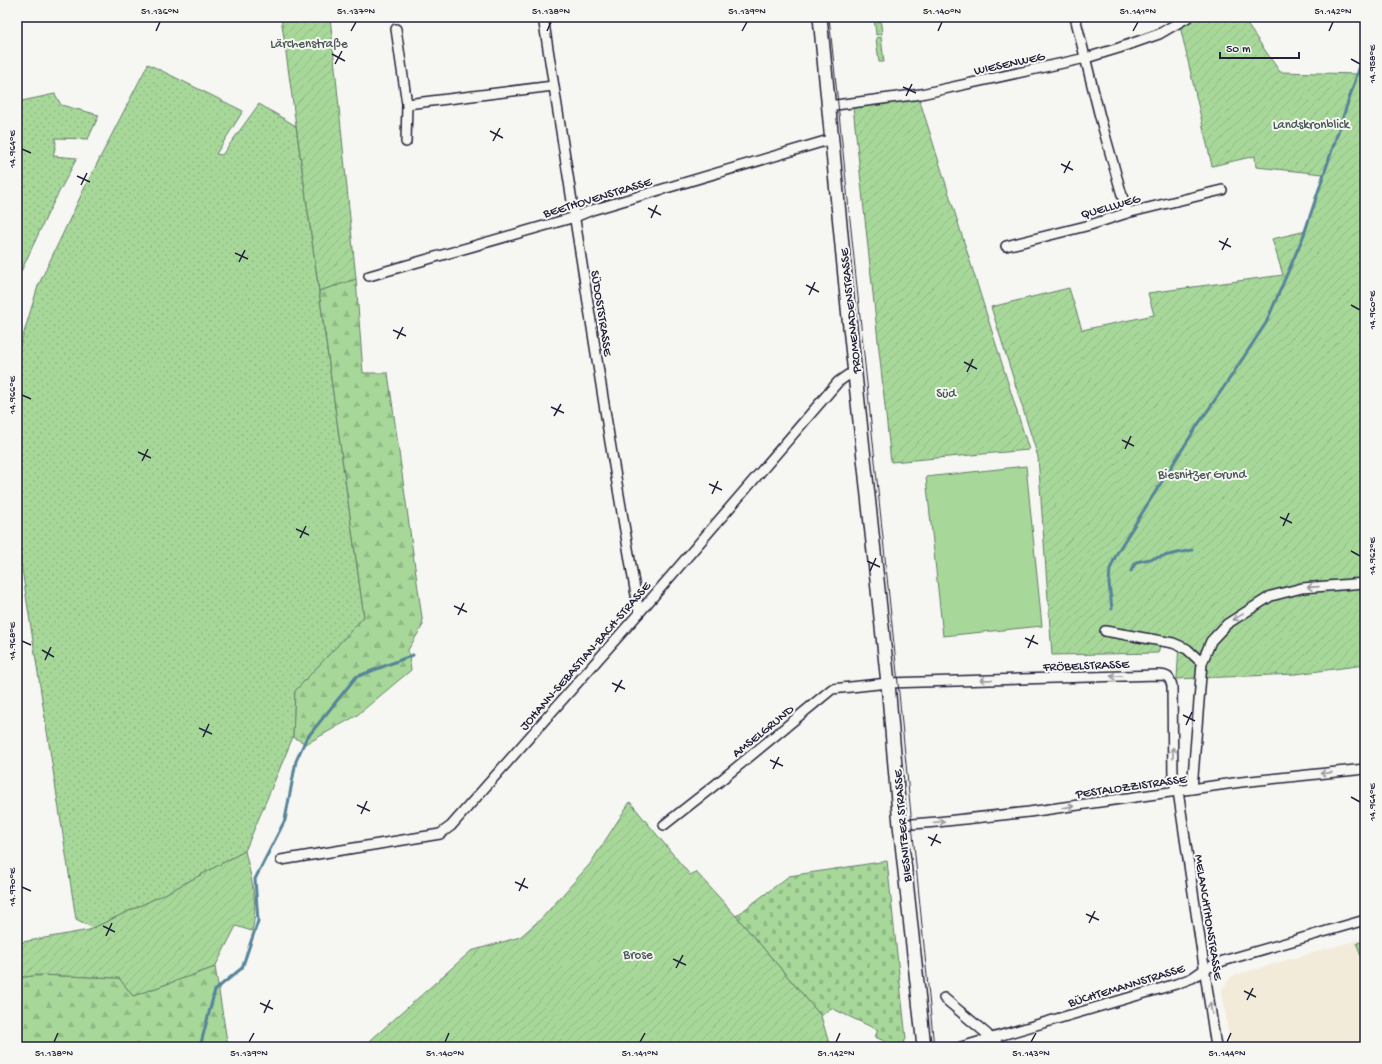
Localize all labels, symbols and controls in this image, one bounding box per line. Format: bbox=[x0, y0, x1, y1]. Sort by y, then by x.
text: 51.136°N bbox=[141, 6, 179, 18]
text: 51.137°N bbox=[337, 6, 375, 18]
text: 51.138°N bbox=[532, 6, 571, 18]
text: 51.139°N bbox=[728, 6, 766, 18]
text: 51.140°N bbox=[923, 6, 961, 18]
text: 51.141°N bbox=[1120, 6, 1157, 18]
text: 51.142°N bbox=[1314, 6, 1352, 18]
scale bar bbox=[1220, 34, 1299, 60]
park label: Lärchenstraße bbox=[270, 37, 348, 52]
text: 50 m bbox=[1226, 43, 1251, 57]
text: 14.958°E bbox=[1367, 44, 1379, 84]
street label: WIESENWEG bbox=[973, 49, 1047, 79]
park label: Landskronblick bbox=[1273, 118, 1351, 133]
text: 14.964°E bbox=[7, 130, 19, 169]
street label: BEETHOVENSTRASSE bbox=[541, 174, 655, 222]
street label: QUELLWEG bbox=[1079, 192, 1143, 223]
street label: PROMENADENSTRASSE bbox=[837, 247, 866, 375]
street label: SÜDOSTSTRASSE bbox=[586, 269, 615, 358]
text: 14.960°E bbox=[1367, 290, 1379, 330]
text: 14.966°E bbox=[7, 375, 19, 415]
park label: Süd bbox=[936, 387, 957, 402]
park label: Biesnitzer Grund bbox=[1157, 468, 1247, 483]
text: 14.962°E bbox=[1367, 536, 1379, 576]
street label: JOHANN-SEBASTIAN-BACH-STRASSE bbox=[517, 579, 655, 734]
one-way arrow bbox=[1307, 584, 1320, 591]
one-way arrow bbox=[1233, 613, 1244, 621]
text: 14.968°E bbox=[7, 621, 19, 661]
street label: FRÖBELSTRASSE bbox=[1042, 657, 1130, 676]
one-way arrow bbox=[1110, 672, 1123, 680]
one-way arrow bbox=[980, 676, 993, 684]
street label: AMSELGRUND bbox=[730, 702, 798, 761]
one-way arrow bbox=[1169, 747, 1177, 760]
street label: BIESNITZER STRASSE bbox=[891, 768, 916, 884]
one-way arrow bbox=[1320, 769, 1333, 777]
street label: PESTALOZZISTRASSE bbox=[1074, 772, 1189, 803]
text: 14.964°E bbox=[1367, 783, 1379, 822]
one-way arrow bbox=[1061, 803, 1074, 810]
one-way arrow bbox=[932, 818, 945, 826]
street label: MELANCHTHONSTRASSE bbox=[1190, 854, 1225, 982]
text: 14.970°E bbox=[7, 867, 19, 907]
park label: Brose bbox=[622, 948, 653, 963]
street label: BÜCHTEMANNSTRASSE bbox=[1066, 961, 1188, 1012]
one-way arrow bbox=[1207, 1002, 1215, 1015]
text: 51.138°N bbox=[35, 1048, 74, 1060]
text: 51.139°N bbox=[230, 1048, 268, 1060]
text: 51.140°N bbox=[426, 1048, 464, 1060]
text: 51.141°N bbox=[622, 1048, 659, 1060]
text: 51.142°N bbox=[817, 1048, 855, 1060]
text: 51.143°N bbox=[1012, 1048, 1050, 1060]
text: 51.144°N bbox=[1209, 1048, 1246, 1060]

